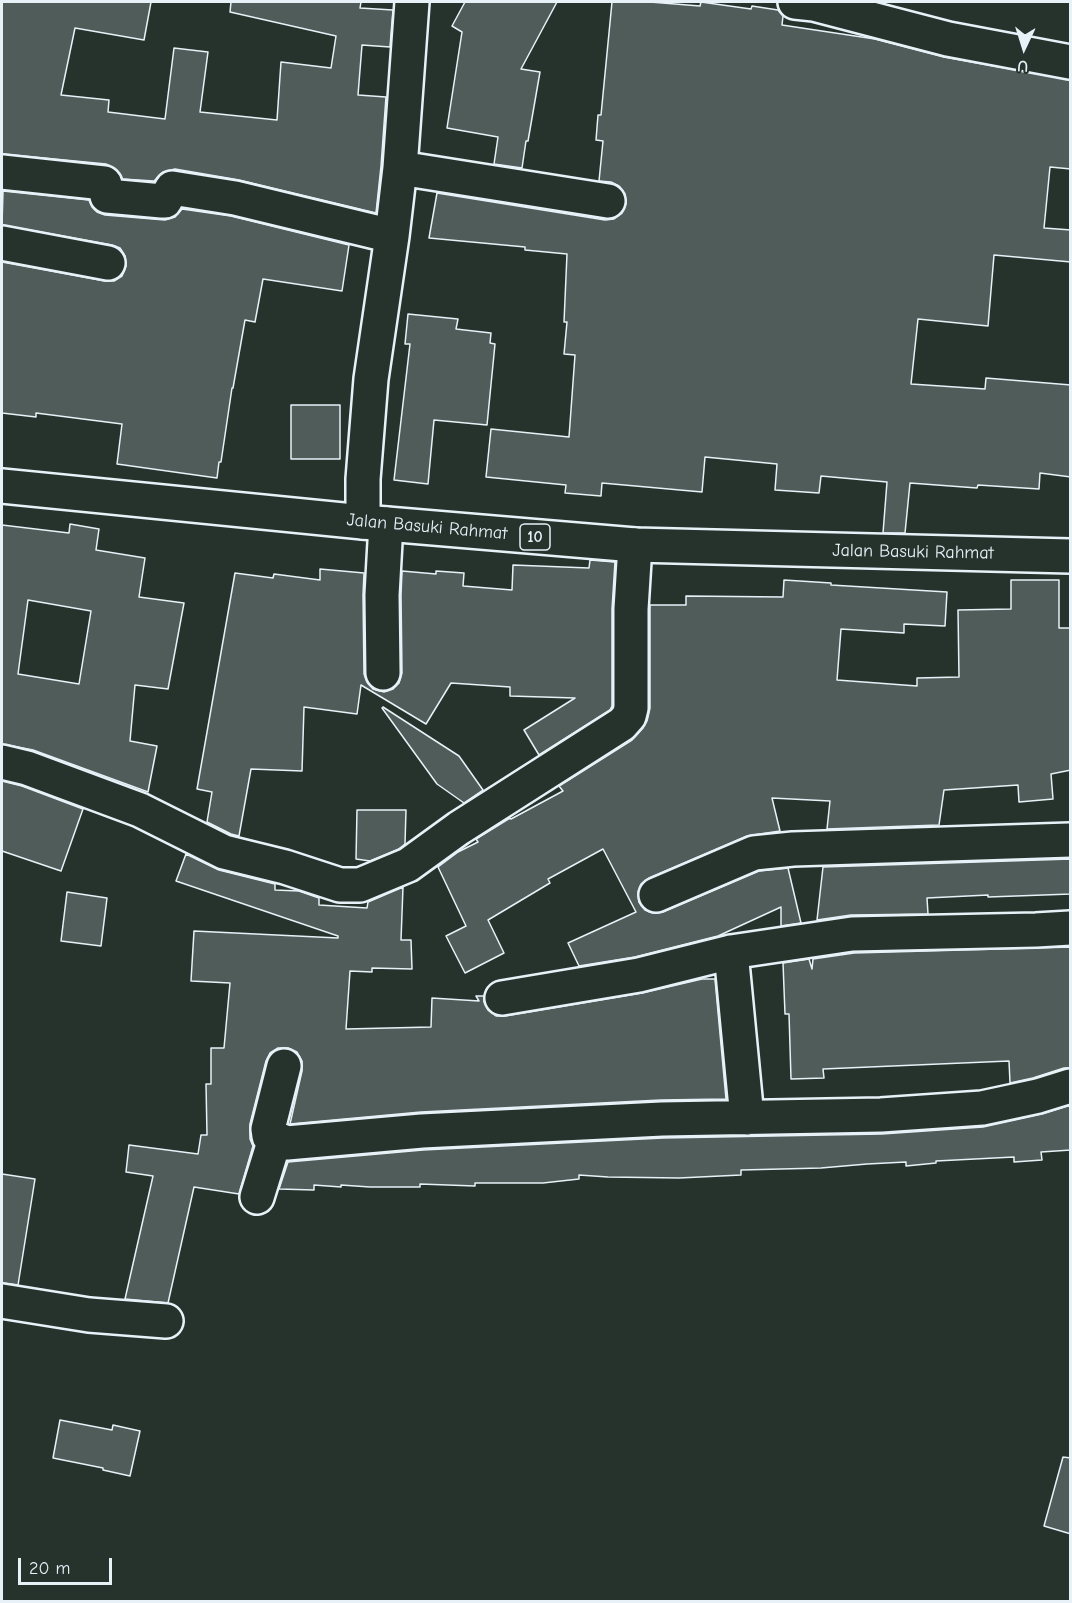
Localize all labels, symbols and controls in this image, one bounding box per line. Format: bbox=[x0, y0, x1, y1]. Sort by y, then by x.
north arrow bbox=[994, 18, 1054, 78]
text: U bbox=[1017, 57, 1029, 75]
street label: Jalan Basuki Rahmat bbox=[346, 509, 508, 545]
road number: 10 bbox=[520, 524, 550, 550]
street label: Jalan Basuki Rahmat bbox=[832, 540, 994, 564]
scale bar bbox=[21, 1546, 116, 1584]
text: 20 m bbox=[29, 1558, 70, 1579]

